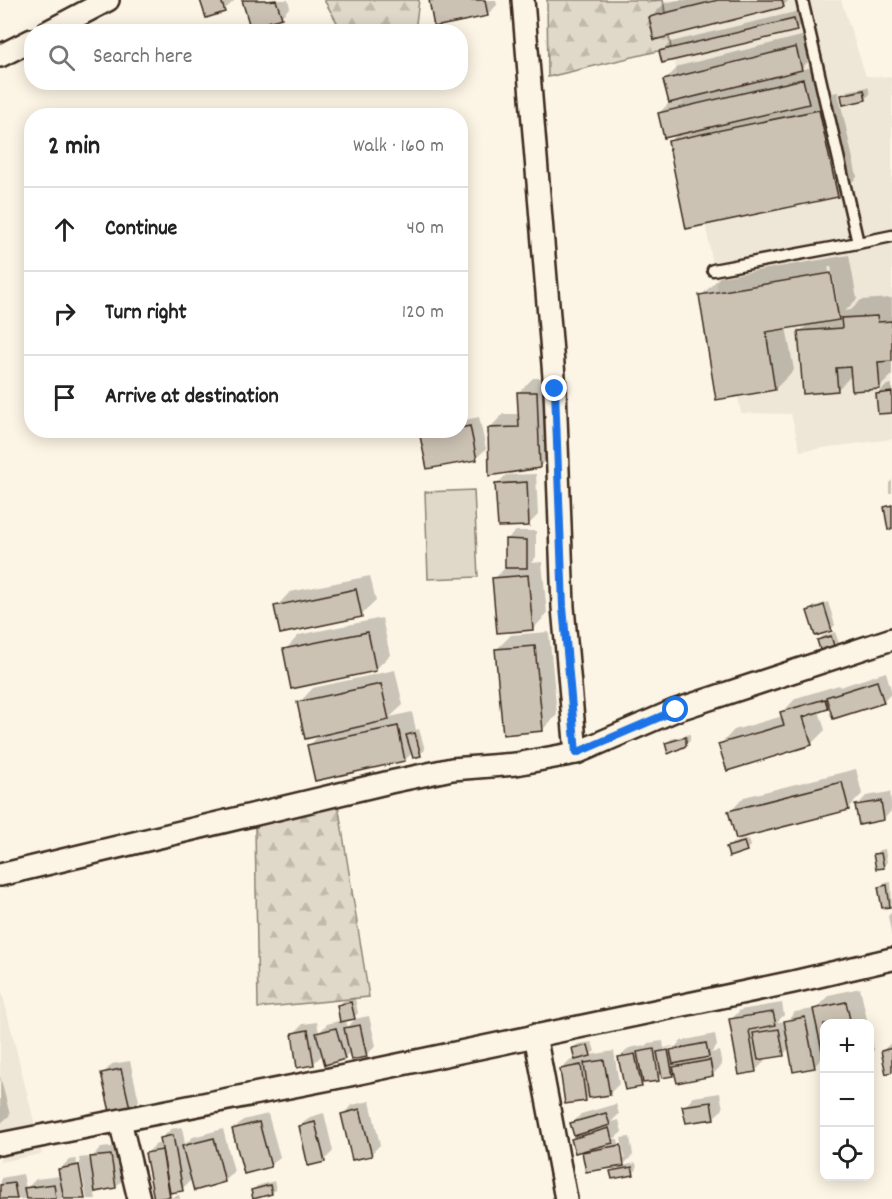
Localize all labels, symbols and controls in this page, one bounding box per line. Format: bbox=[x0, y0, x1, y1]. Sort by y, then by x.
search box bbox=[24, 24, 468, 90]
icon: search bbox=[45, 41, 78, 74]
text: Search here bbox=[93, 42, 192, 73]
text: 2 min bbox=[48, 129, 100, 166]
text: Walk · 160 m bbox=[353, 133, 444, 161]
icon: ahead bbox=[48, 213, 81, 246]
text: Continue bbox=[105, 214, 177, 245]
text: 40 m bbox=[406, 215, 444, 243]
icon: right bbox=[48, 297, 81, 330]
text: Turn right bbox=[105, 298, 187, 329]
text: 120 m bbox=[402, 299, 444, 327]
route end bbox=[541, 375, 567, 401]
icon: arrive bbox=[48, 381, 81, 414]
text: Arrive at destination bbox=[105, 382, 279, 413]
route start bbox=[662, 696, 688, 722]
map controls bbox=[820, 1019, 874, 1181]
button: + bbox=[820, 1019, 874, 1073]
button: − bbox=[820, 1073, 874, 1127]
button: locate bbox=[820, 1127, 874, 1181]

